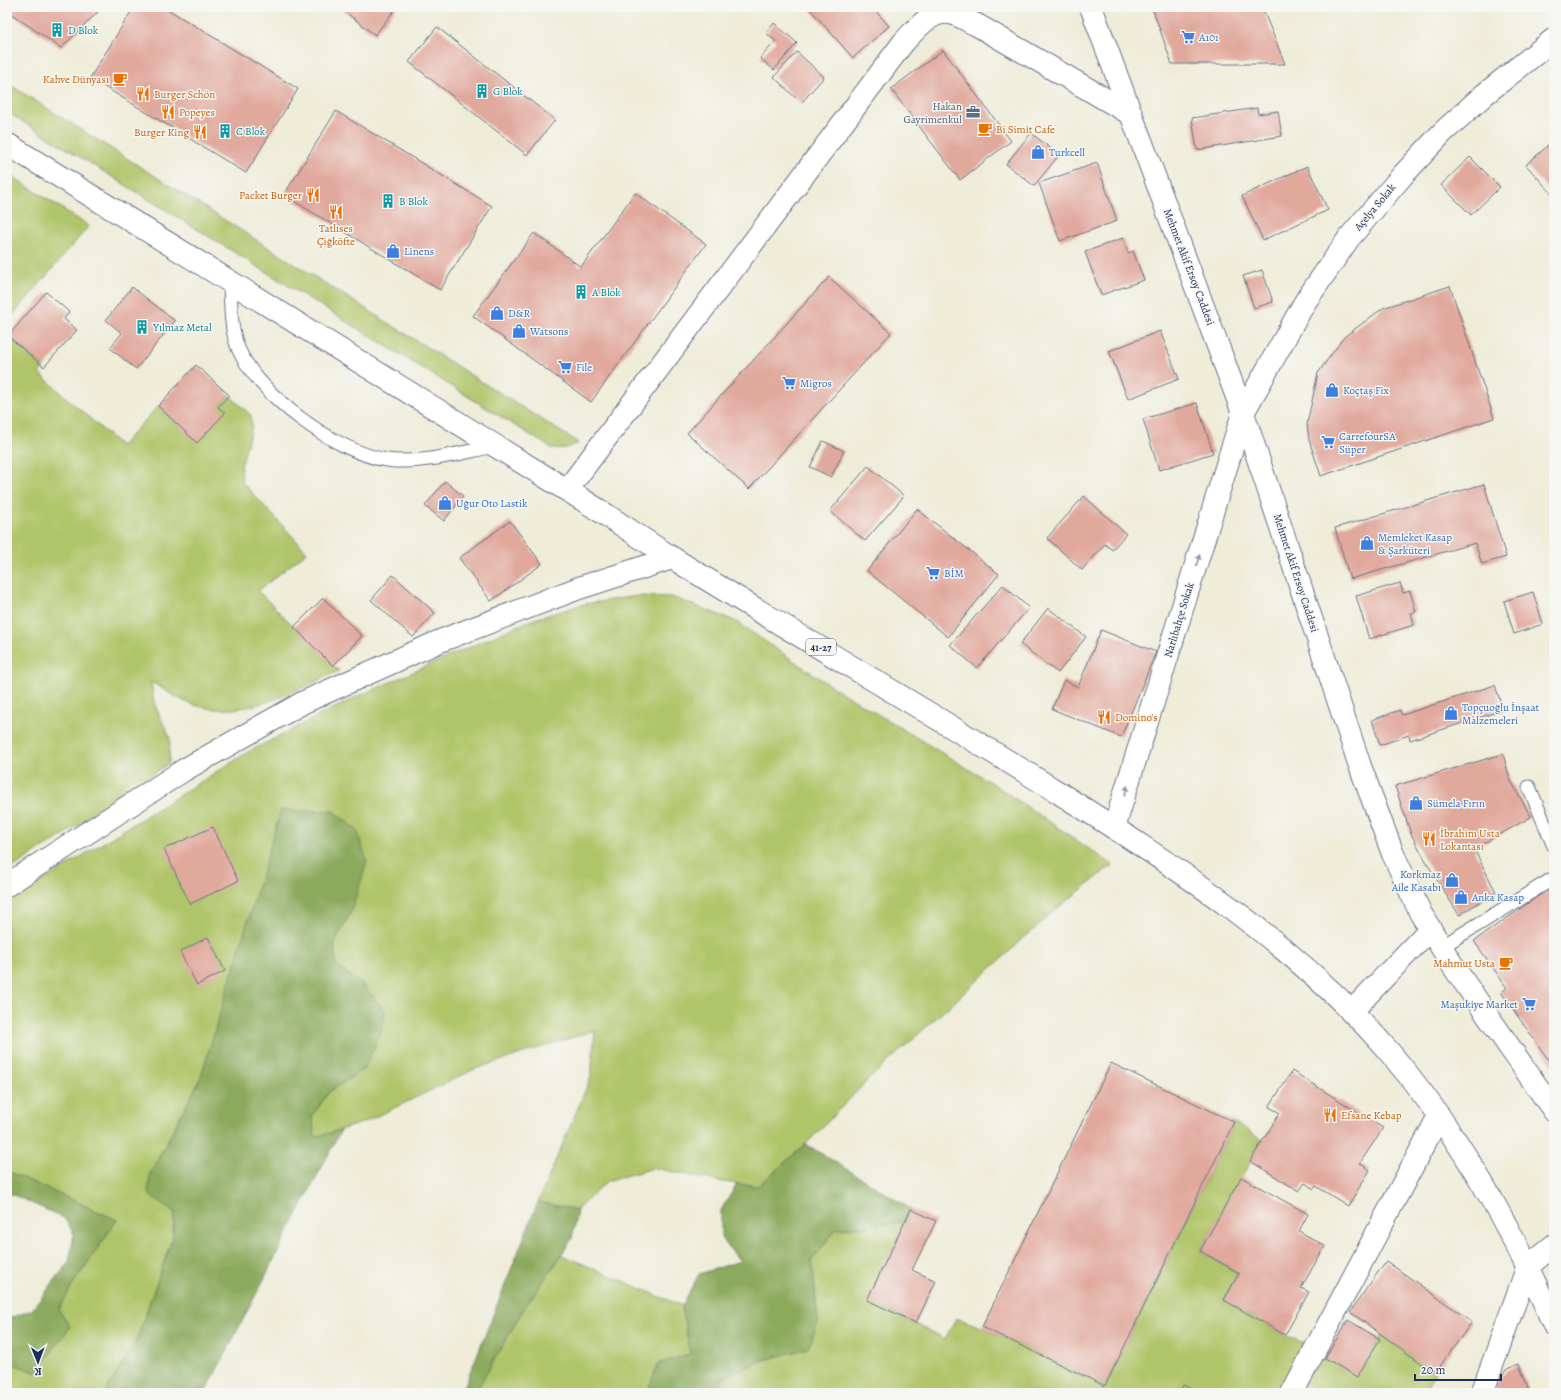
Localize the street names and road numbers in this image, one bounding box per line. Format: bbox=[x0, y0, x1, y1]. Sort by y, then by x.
street label: Açelya Sokak bbox=[1350, 180, 1400, 235]
street label: Mehmet Akif Ersoy Caddesi bbox=[1160, 207, 1218, 327]
street label: Mehmet Akif Ersoy Caddesi bbox=[1270, 512, 1322, 634]
street label: Narlıbahçe Sokak bbox=[1160, 580, 1198, 659]
road number: 41-27 bbox=[806, 639, 836, 655]

